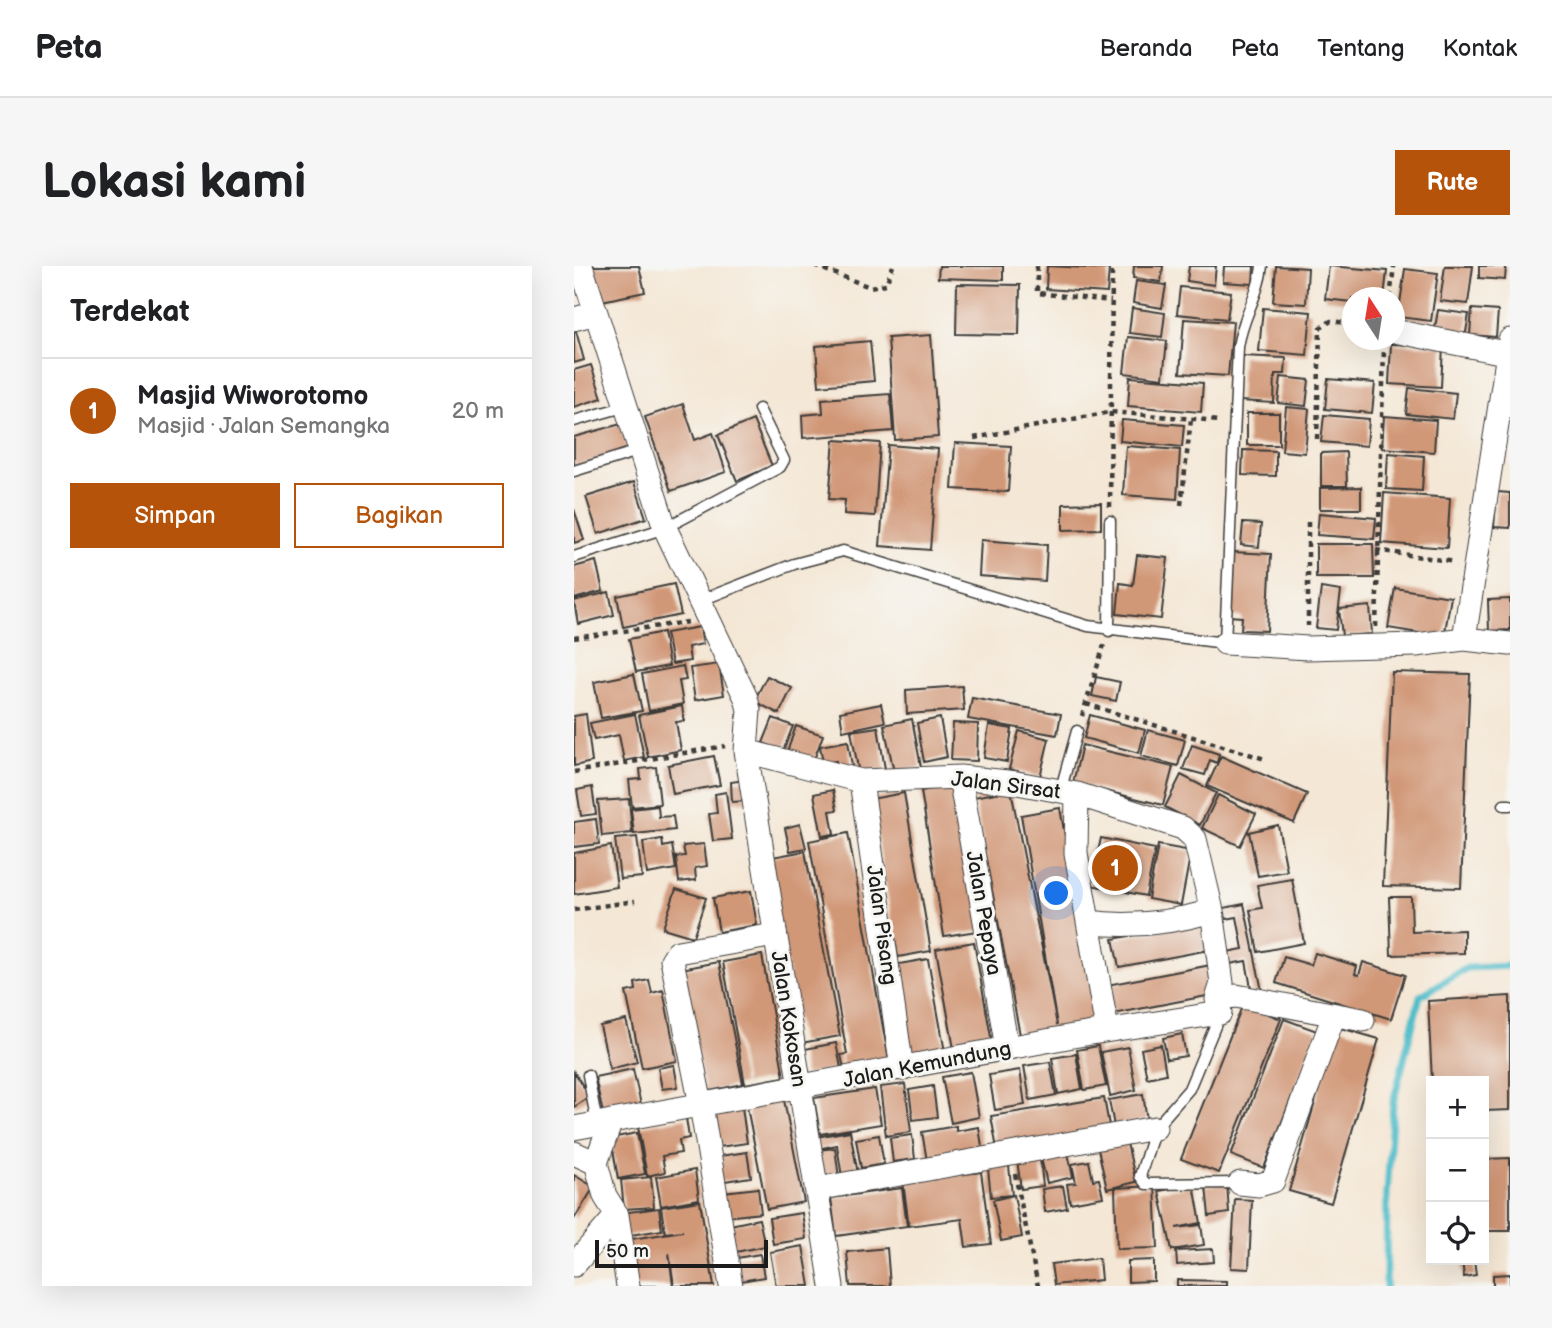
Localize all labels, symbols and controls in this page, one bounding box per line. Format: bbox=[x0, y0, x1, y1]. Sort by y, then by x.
text: Peta bbox=[35, 28, 103, 68]
text: Beranda bbox=[1099, 34, 1193, 63]
text: Peta bbox=[1231, 34, 1279, 63]
text: Tentang bbox=[1317, 34, 1405, 63]
text: Kontak bbox=[1443, 34, 1517, 63]
button: Rute bbox=[1395, 150, 1510, 215]
text: Lokasi kami bbox=[42, 153, 306, 212]
north arrow bbox=[1342, 287, 1405, 350]
text: Terdekat bbox=[70, 294, 189, 330]
text: Masjid Wiworotomo bbox=[137, 381, 368, 412]
text: 1 bbox=[88, 397, 98, 425]
text: 20 m bbox=[452, 397, 504, 425]
text: Masjid · Jalan Semangka bbox=[137, 412, 390, 440]
button: Simpan bbox=[70, 483, 280, 548]
button: Bagikan bbox=[294, 483, 504, 548]
street label: Jalan Sirsat bbox=[950, 766, 1063, 805]
pin: 1 bbox=[1092, 842, 1138, 894]
street label: Jalan Pepaya bbox=[960, 849, 1007, 977]
street label: Jalan Pisang bbox=[861, 864, 902, 987]
your location bbox=[1039, 876, 1073, 910]
street label: Jalan Kokosan bbox=[765, 949, 812, 1089]
street label: Jalan Kemundung bbox=[841, 1036, 1013, 1093]
map controls bbox=[1426, 1076, 1489, 1265]
button: + bbox=[1426, 1076, 1489, 1139]
button: − bbox=[1426, 1139, 1489, 1202]
button: locate bbox=[1426, 1202, 1489, 1265]
scale bar bbox=[595, 1237, 768, 1269]
text: 50 m bbox=[606, 1240, 649, 1263]

